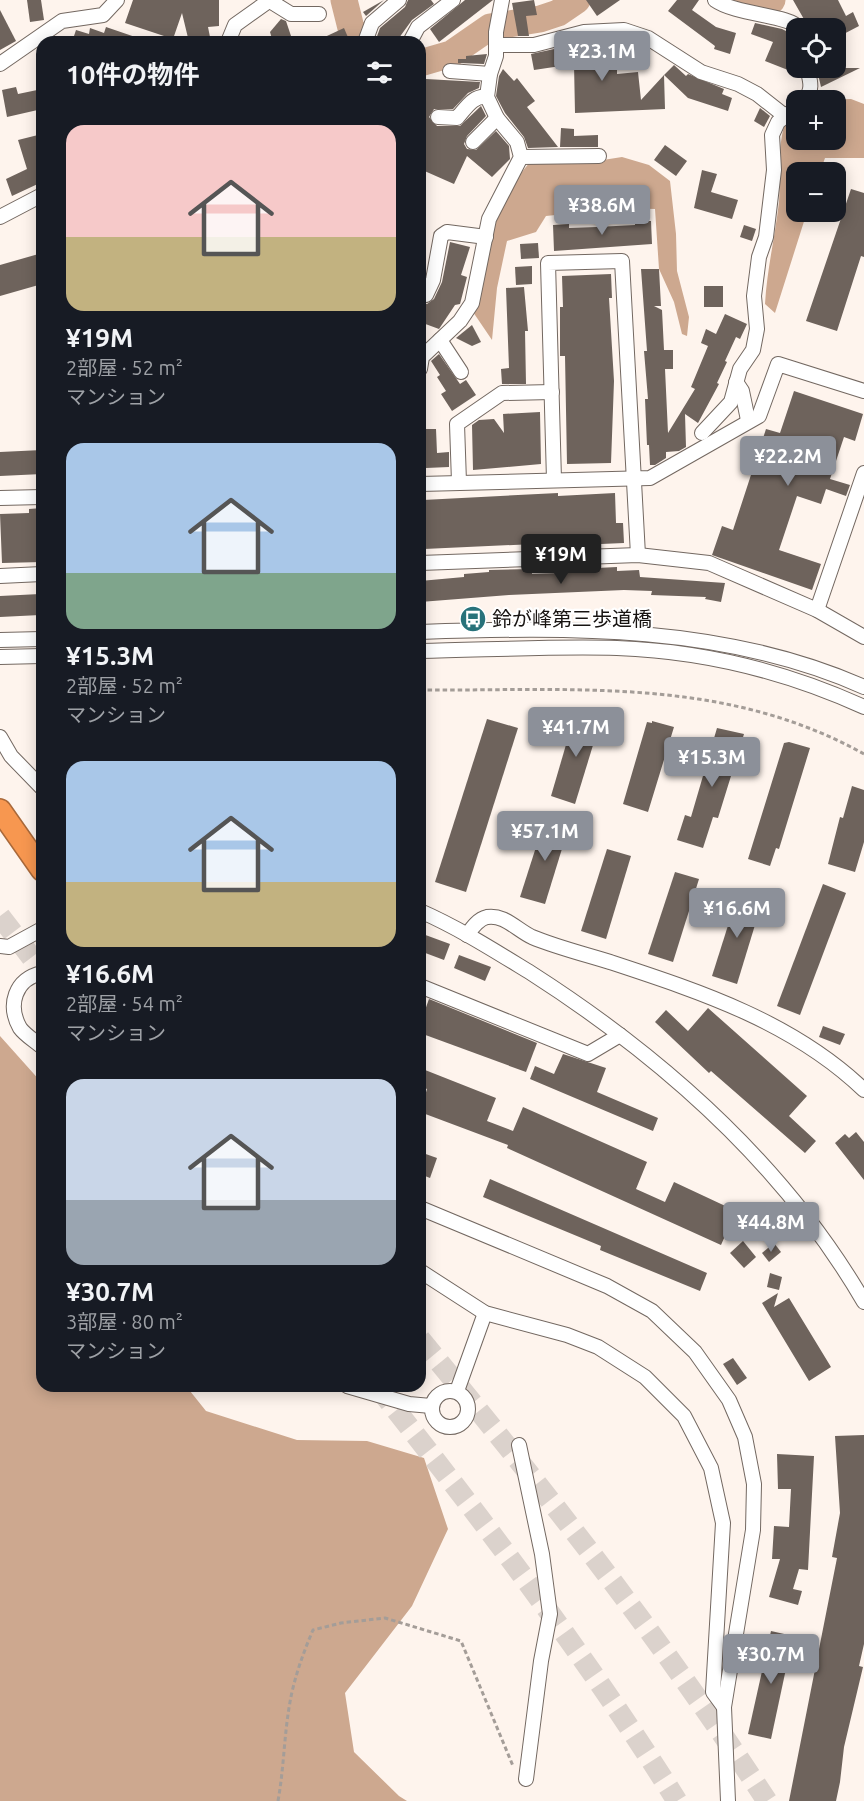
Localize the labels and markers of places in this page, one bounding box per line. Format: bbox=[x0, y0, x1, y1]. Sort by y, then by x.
pin: ¥23.1M bbox=[553, 31, 651, 82]
pin: ¥38.6M bbox=[553, 185, 651, 236]
pin: ¥22.2M bbox=[739, 436, 837, 487]
pin: ¥19M bbox=[525, 534, 597, 585]
bus stop icon: 鈴が峰第三歩道橋 bbox=[458, 604, 488, 634]
place label: 鈴が峰第三歩道橋 bbox=[492, 607, 652, 630]
pin: ¥41.7M bbox=[527, 707, 625, 758]
pin: ¥15.3M bbox=[663, 737, 761, 788]
pin: ¥57.1M bbox=[496, 811, 594, 862]
pin: ¥16.6M bbox=[688, 888, 786, 939]
pin: ¥44.8M bbox=[722, 1202, 820, 1253]
pin: ¥30.7M bbox=[722, 1634, 820, 1685]

